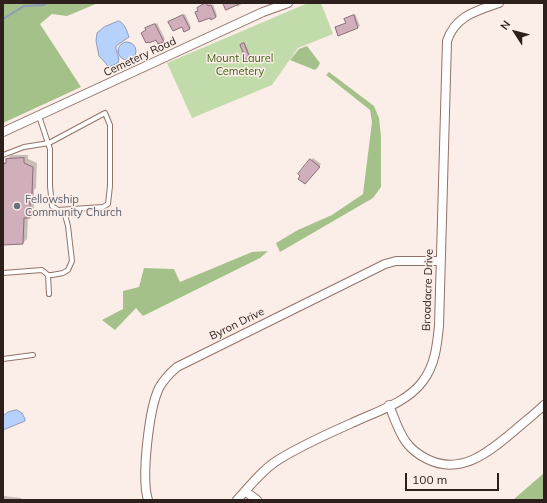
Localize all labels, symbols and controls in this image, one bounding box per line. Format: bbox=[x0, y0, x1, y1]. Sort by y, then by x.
north arrow bbox=[495, 12, 535, 52]
text: N bbox=[497, 17, 513, 32]
street label: Cemetery Road bbox=[102, 34, 178, 80]
park label: Mount Laurel Cemetery bbox=[207, 52, 273, 78]
place label: Fellowship Community Church bbox=[25, 193, 122, 219]
marker: Fellowship Community Church bbox=[12, 201, 22, 211]
street label: Broadacre Drive bbox=[420, 249, 436, 331]
street label: Byron Drive bbox=[207, 305, 267, 343]
scale bar bbox=[407, 465, 501, 491]
text: 100 m bbox=[412, 472, 447, 487]

